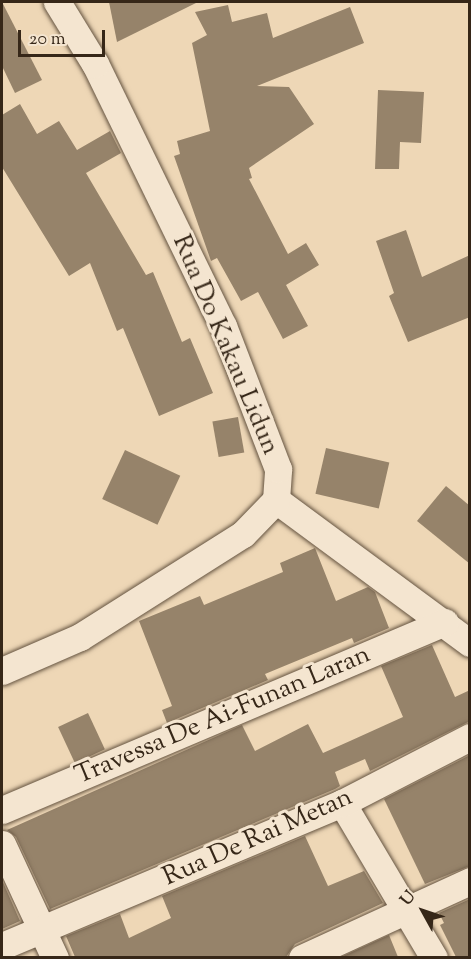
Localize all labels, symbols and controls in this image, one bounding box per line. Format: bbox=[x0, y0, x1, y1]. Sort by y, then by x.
scale bar bbox=[21, 18, 108, 56]
text: 20 m bbox=[29, 27, 66, 53]
street label: Rua Do Kakau Lidun bbox=[165, 230, 285, 460]
street label: Travessa De Ai-Funan Laran bbox=[71, 640, 375, 792]
street label: Rua De Rai Metan bbox=[158, 782, 358, 894]
north arrow bbox=[393, 881, 453, 941]
text: U bbox=[396, 887, 422, 912]

